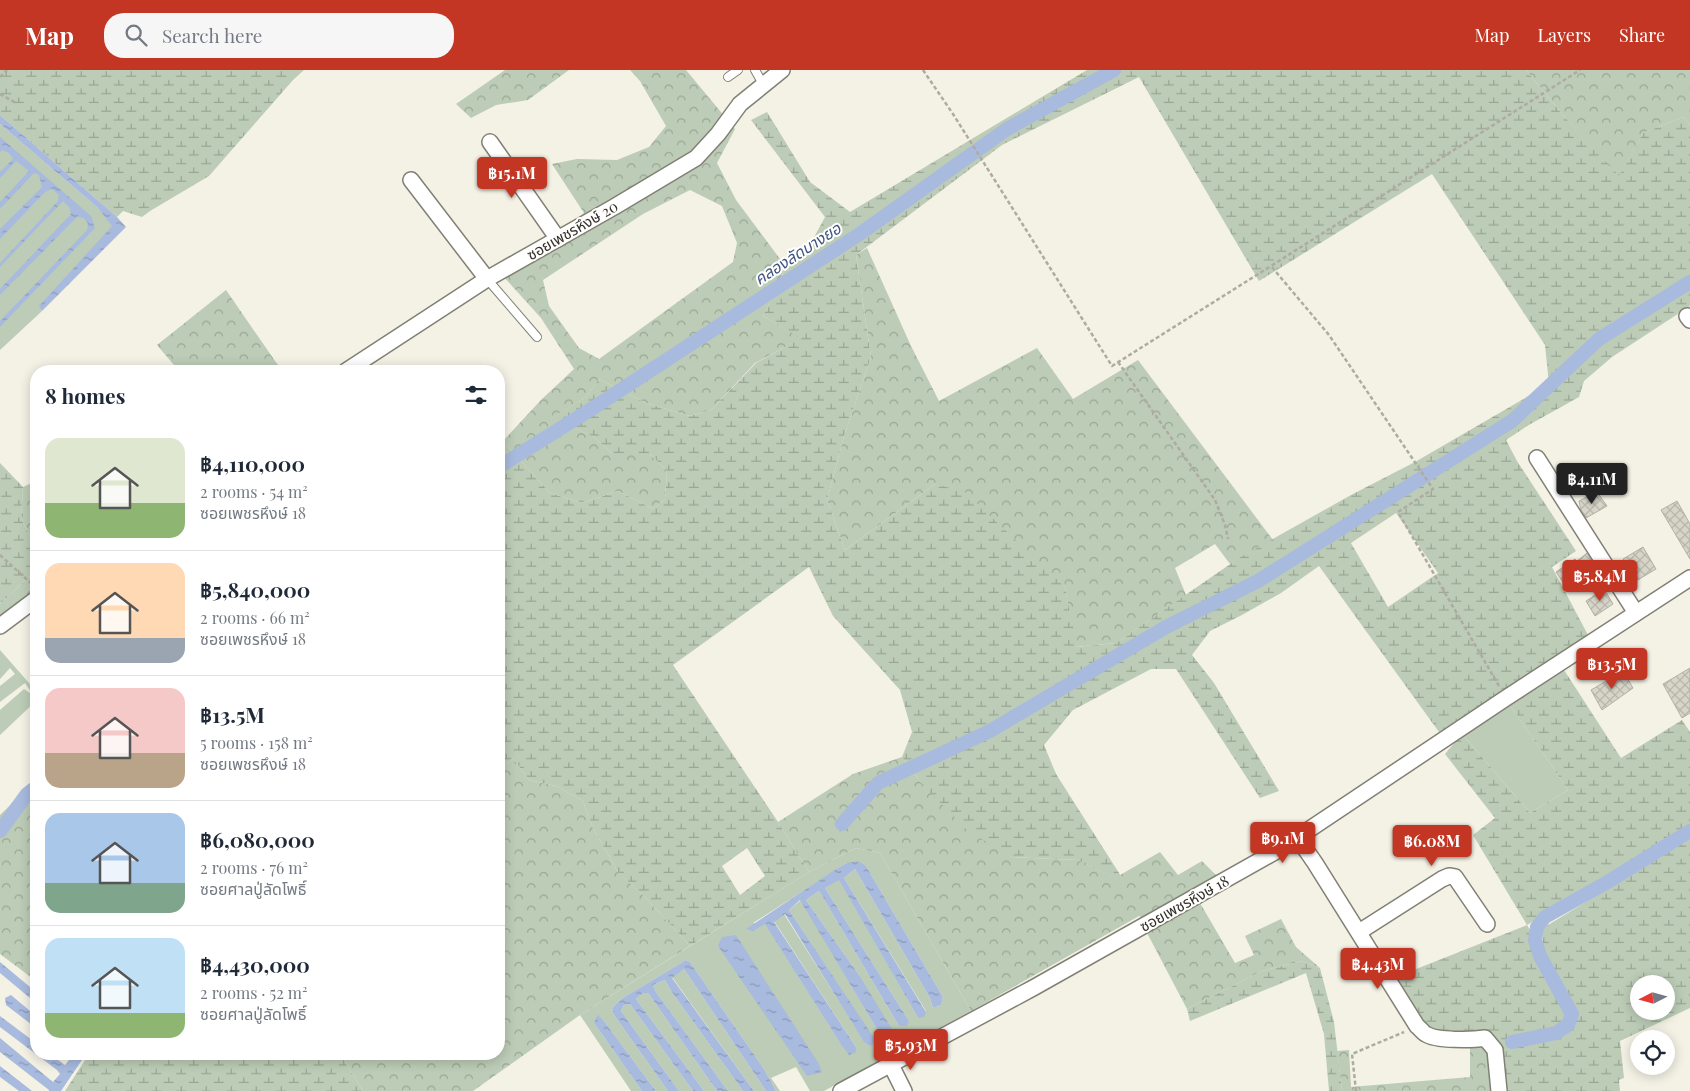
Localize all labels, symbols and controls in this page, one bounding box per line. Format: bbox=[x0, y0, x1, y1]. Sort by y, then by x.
search box bbox=[104, 13, 454, 58]
text: Map bbox=[25, 19, 74, 51]
icon: search bbox=[122, 21, 150, 49]
text: Search here bbox=[162, 22, 262, 48]
text: Map bbox=[1474, 23, 1509, 47]
text: Layers bbox=[1537, 23, 1591, 47]
text: Share bbox=[1619, 23, 1665, 47]
pin: ฿15.1M bbox=[471, 156, 553, 199]
text: ฿15.1M bbox=[488, 162, 536, 183]
street label: ซอยเพชรหึงษ์ 20 bbox=[523, 196, 621, 264]
water label: คลองลัดบางยอ bbox=[750, 217, 845, 289]
text: 8 homes bbox=[45, 381, 125, 409]
icon: filters bbox=[462, 381, 490, 409]
text: ฿4,110,000 bbox=[200, 449, 305, 477]
icon: home bbox=[85, 458, 145, 518]
pin: ฿4.11M bbox=[1551, 462, 1633, 505]
text: ฿4.11M bbox=[1567, 468, 1617, 489]
text: 2 rooms · 54 m² bbox=[200, 481, 308, 502]
text: ซอยเพชรหึงษ์ 18 bbox=[200, 502, 306, 523]
pin: ฿5.84M bbox=[1559, 560, 1641, 602]
text: ฿5.84M bbox=[1573, 565, 1627, 586]
text: ฿5,840,000 bbox=[200, 575, 310, 603]
icon: home bbox=[85, 583, 145, 643]
text: 2 rooms · 66 m² bbox=[200, 607, 310, 628]
text: ซอยเพชรหึงษ์ 18 bbox=[200, 628, 306, 649]
pin: ฿13.5M bbox=[1571, 648, 1653, 690]
text: ฿13.5M bbox=[1587, 653, 1637, 674]
text: ฿13.5M bbox=[200, 700, 265, 728]
icon: home bbox=[85, 708, 145, 768]
text: 5 rooms · 158 m² bbox=[200, 732, 313, 753]
text: ซอยเพชรหึงษ์ 18 bbox=[200, 753, 306, 774]
pin: ฿9.1M bbox=[1248, 822, 1318, 864]
pin: ฿6.08M bbox=[1391, 824, 1473, 867]
text: ฿6,080,000 bbox=[200, 825, 315, 853]
text: ฿9.1M bbox=[1261, 827, 1305, 848]
text: ฿6.08M bbox=[1404, 830, 1460, 851]
icon: home bbox=[85, 833, 145, 893]
text: 2 rooms · 76 m² bbox=[200, 857, 308, 878]
street label: ซอยเพชรหึงษ์ 18 bbox=[1136, 870, 1233, 936]
text: ซอยศาลปู่ลัดโพธิ์ bbox=[200, 878, 306, 899]
pin: ฿4.43M bbox=[1337, 948, 1419, 990]
text: ฿4,430,000 bbox=[200, 950, 310, 978]
text: ฿4.43M bbox=[1352, 953, 1404, 974]
icon: home bbox=[85, 958, 145, 1018]
north arrow bbox=[1630, 975, 1675, 1020]
map controls bbox=[1630, 975, 1675, 1075]
text: 2 rooms · 52 m² bbox=[200, 982, 307, 1003]
text: ซอยศาลปู่ลัดโพธิ์ bbox=[200, 1003, 306, 1024]
pin: ฿5.93M bbox=[870, 1028, 952, 1071]
button: locate bbox=[1630, 1030, 1675, 1075]
text: ฿5.93M bbox=[885, 1034, 937, 1055]

